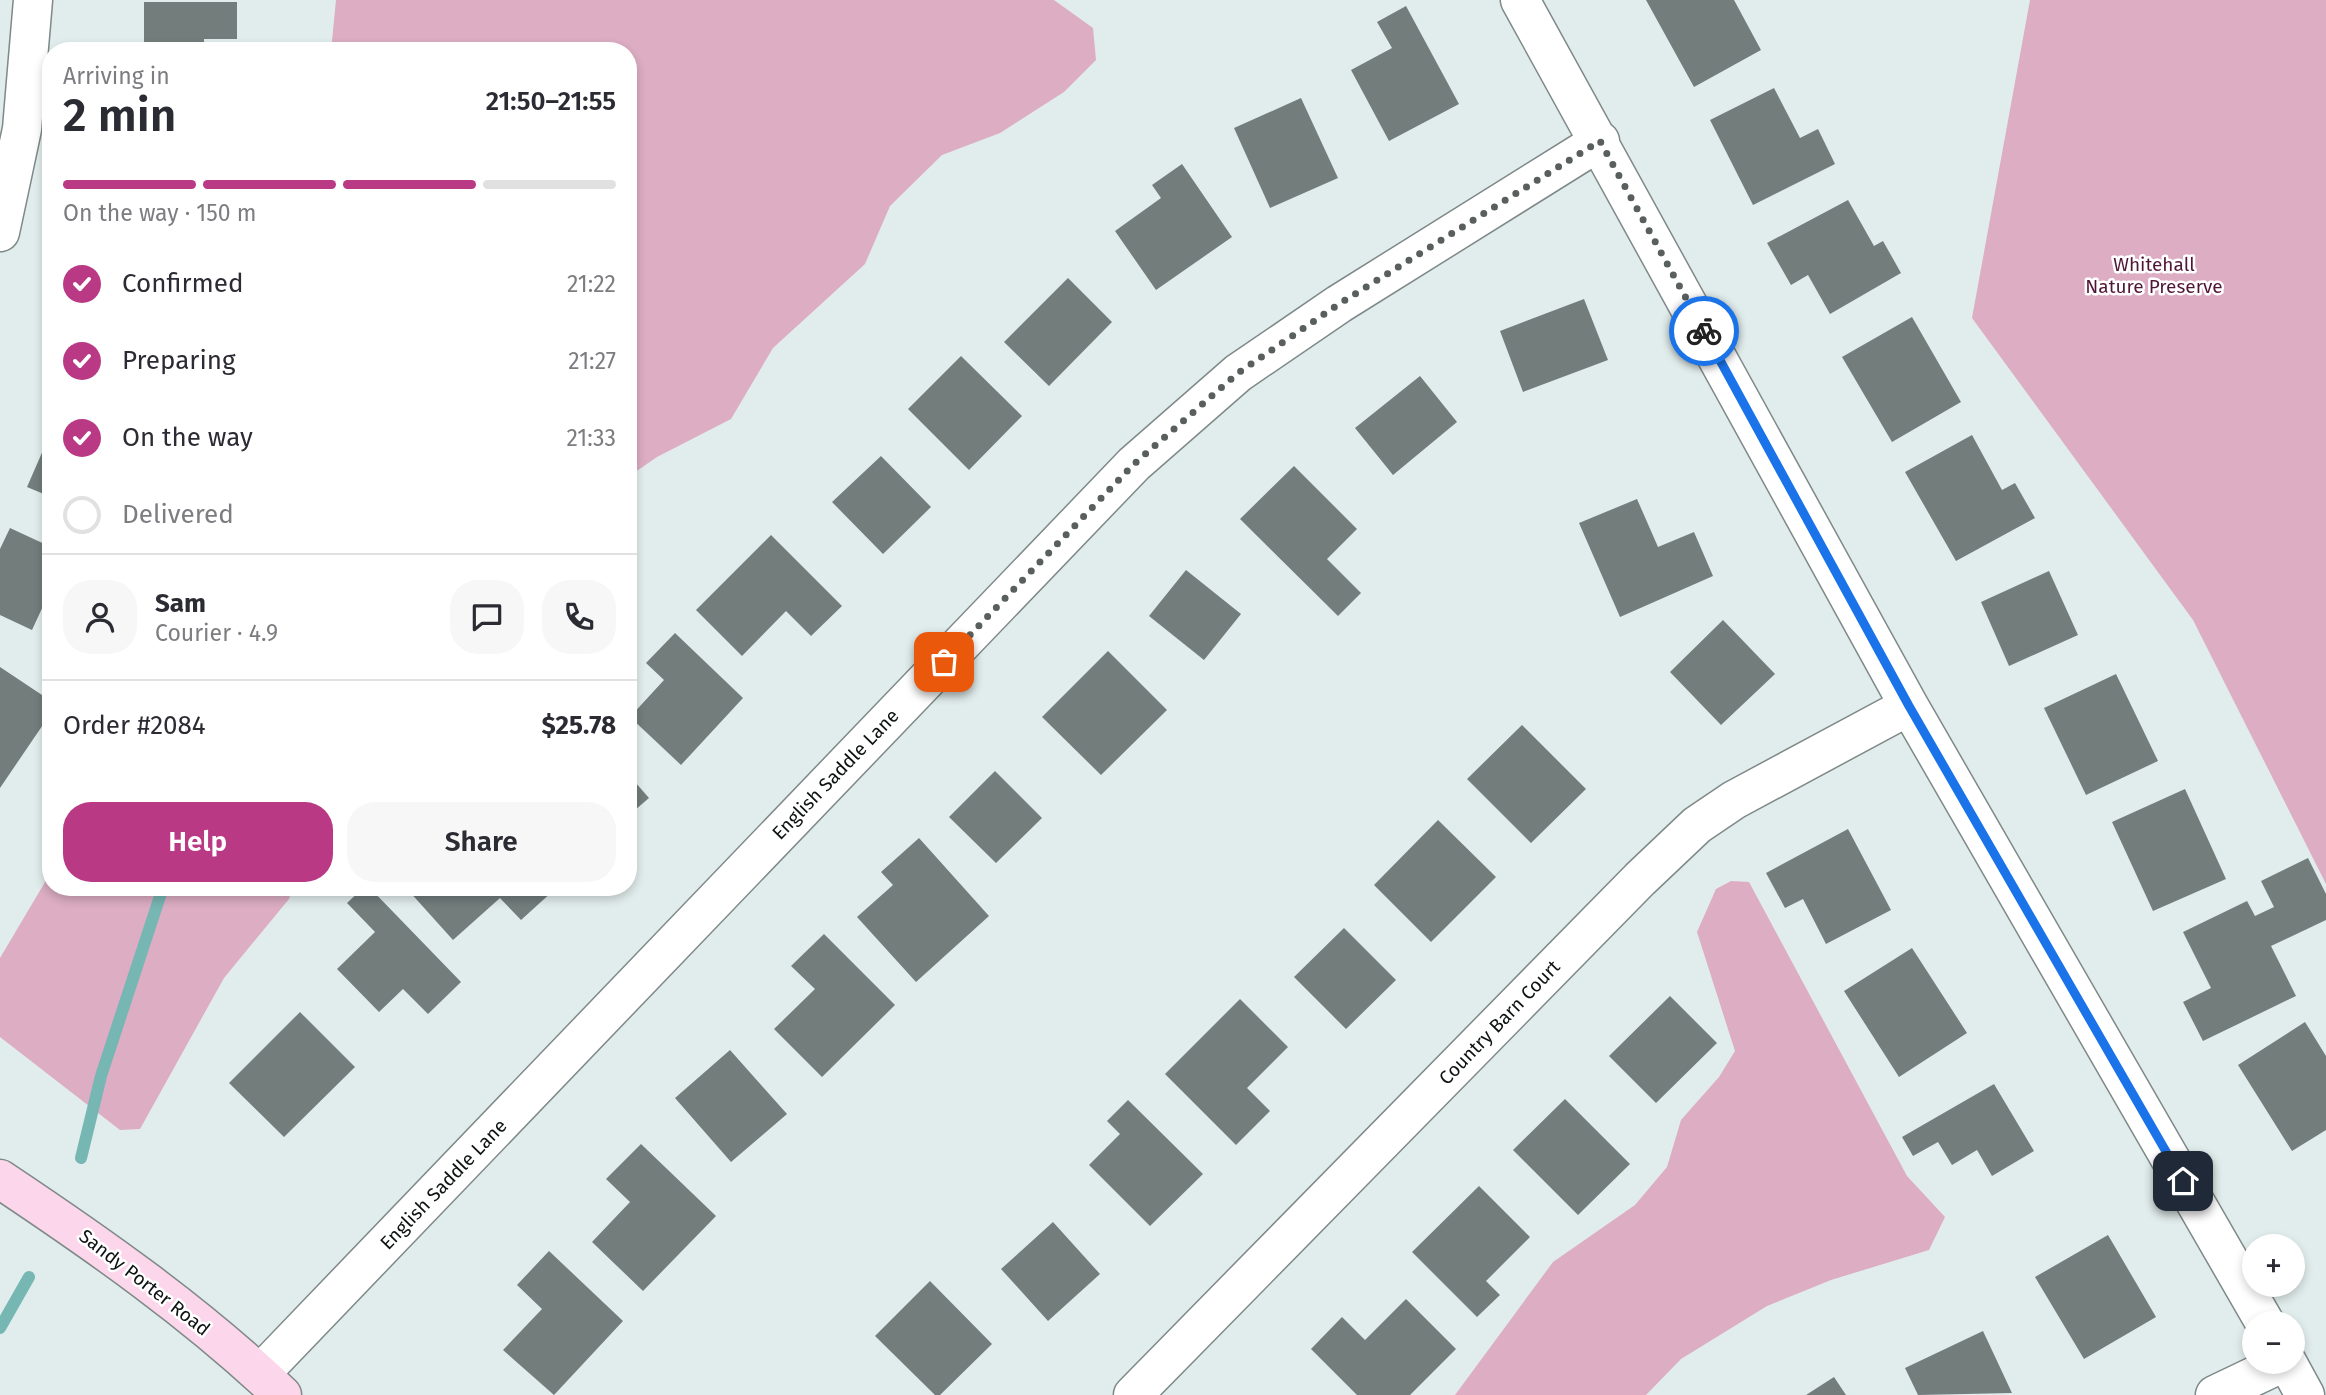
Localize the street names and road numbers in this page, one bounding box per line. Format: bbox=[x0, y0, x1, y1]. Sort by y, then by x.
street label: English Saddle Lane bbox=[767, 704, 903, 844]
street label: Country Barn Court bbox=[1434, 955, 1565, 1089]
street label: English Saddle Lane bbox=[375, 1114, 511, 1254]
street label: Sandy Porter Road bbox=[75, 1224, 215, 1341]

